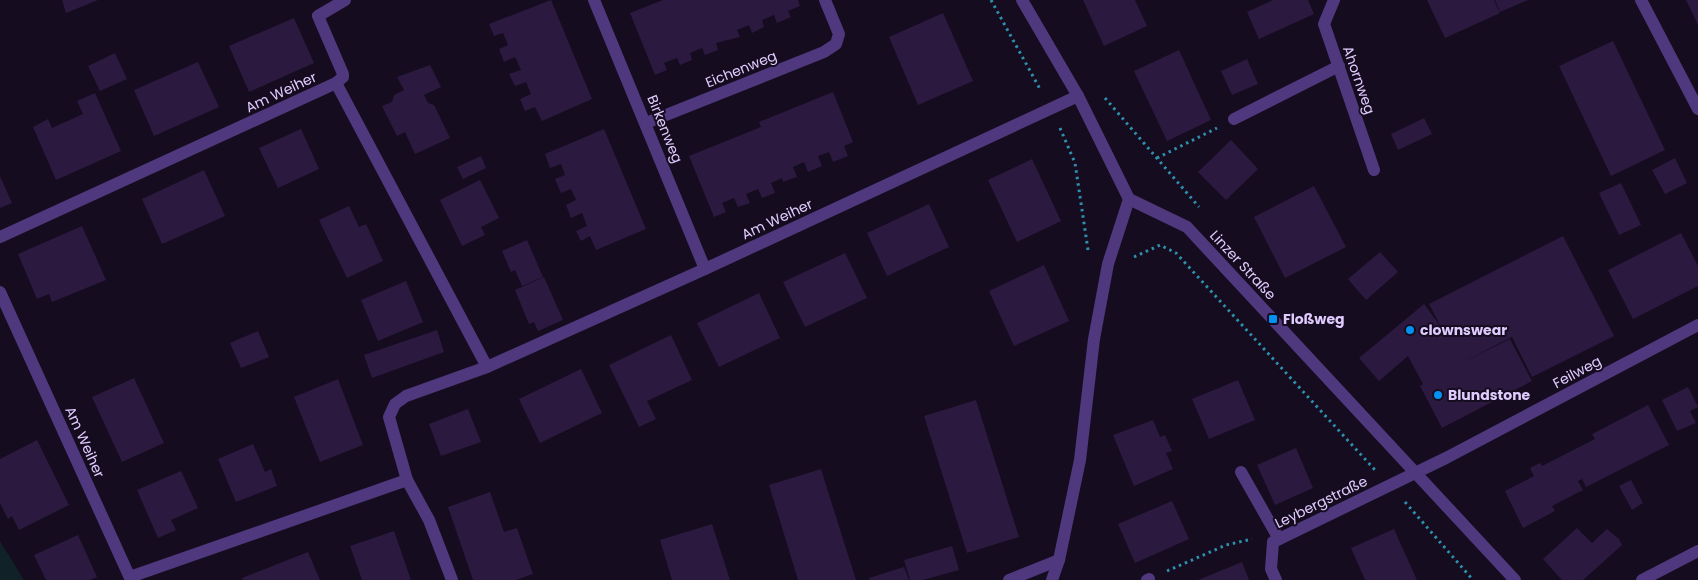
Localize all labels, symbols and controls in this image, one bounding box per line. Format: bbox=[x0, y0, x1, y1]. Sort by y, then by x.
street label: Ahornweg bbox=[1338, 43, 1380, 117]
street label: Eichenweg bbox=[702, 46, 780, 92]
street label: Am Weiher bbox=[242, 67, 320, 117]
street label: Birkenweg bbox=[642, 92, 688, 166]
street label: Am Weiher bbox=[738, 194, 816, 244]
street label: Linzer Straße bbox=[1205, 226, 1281, 304]
place label: Floßweg bbox=[1283, 309, 1345, 329]
marker: Floßweg bbox=[1267, 313, 1279, 325]
place label: clownswear bbox=[1420, 320, 1507, 340]
marker: clownswear bbox=[1404, 324, 1416, 336]
street label: Feilweg bbox=[1549, 351, 1605, 393]
place label: Blundstone bbox=[1448, 385, 1531, 405]
marker: Blundstone bbox=[1432, 389, 1444, 401]
street label: Am Weiher bbox=[60, 403, 110, 481]
street label: Leybergstraße bbox=[1271, 471, 1371, 533]

